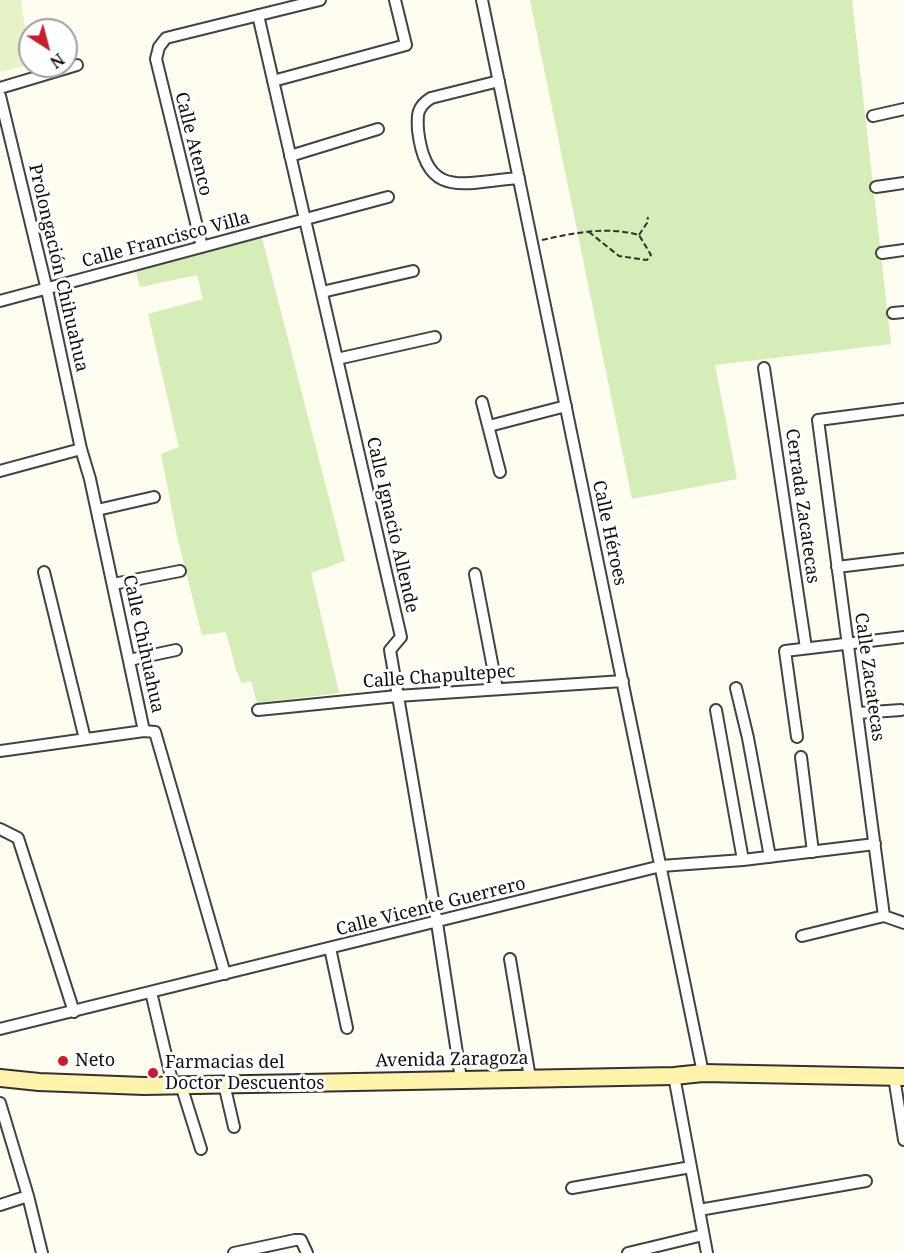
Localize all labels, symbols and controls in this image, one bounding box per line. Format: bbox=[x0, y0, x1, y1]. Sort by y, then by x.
north arrow bbox=[18, 18, 78, 78]
text: N bbox=[46, 48, 69, 74]
street label: Calle Atenco bbox=[170, 90, 216, 198]
street label: Prolongación Chihuahua bbox=[24, 162, 92, 374]
street label: Calle Francisco Villa bbox=[80, 207, 252, 273]
street label: Cerrada Zacatecas bbox=[780, 427, 824, 585]
street label: Calle Ignacio Allende bbox=[361, 435, 423, 615]
street label: Calle Héroes bbox=[587, 478, 631, 588]
street label: Calle Chihuahua bbox=[118, 573, 168, 715]
street label: Calle Zacatecas bbox=[849, 611, 889, 743]
street label: Calle Chapultepec bbox=[362, 661, 516, 693]
street label: Calle Vicente Guerrero bbox=[334, 873, 528, 941]
street label: Avenida Zaragoza bbox=[375, 1048, 529, 1072]
place label: Neto bbox=[75, 1050, 115, 1072]
place label: Farmacias del Doctor Descuentos bbox=[165, 1052, 324, 1094]
marker: Neto bbox=[56, 1054, 70, 1068]
marker: Farmacias del Doctor Descuentos bbox=[146, 1066, 160, 1080]

